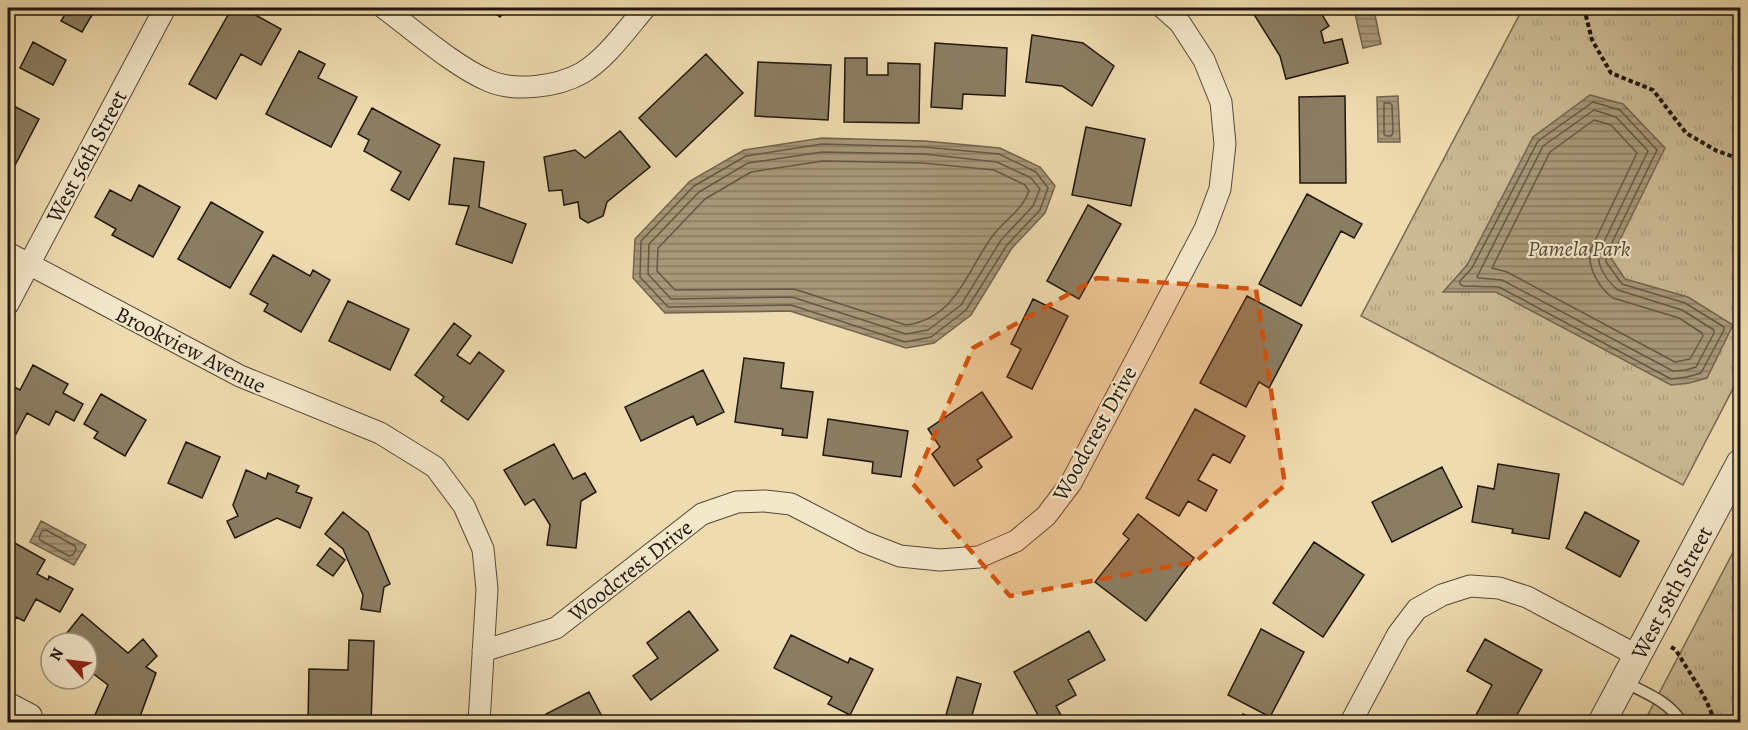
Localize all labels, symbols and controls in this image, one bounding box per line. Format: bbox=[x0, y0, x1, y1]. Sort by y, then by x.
street label: West 56th Street bbox=[39, 85, 134, 229]
park label: Pamela Park bbox=[1528, 234, 1630, 264]
street label: Brookview Avenue bbox=[110, 299, 271, 401]
street label: Woodcrest Drive bbox=[1045, 361, 1144, 507]
street label: Woodcrest Drive bbox=[562, 513, 699, 629]
street label: West 58th Street bbox=[1624, 521, 1720, 665]
north arrow bbox=[39, 631, 99, 691]
text: N bbox=[44, 644, 69, 665]

